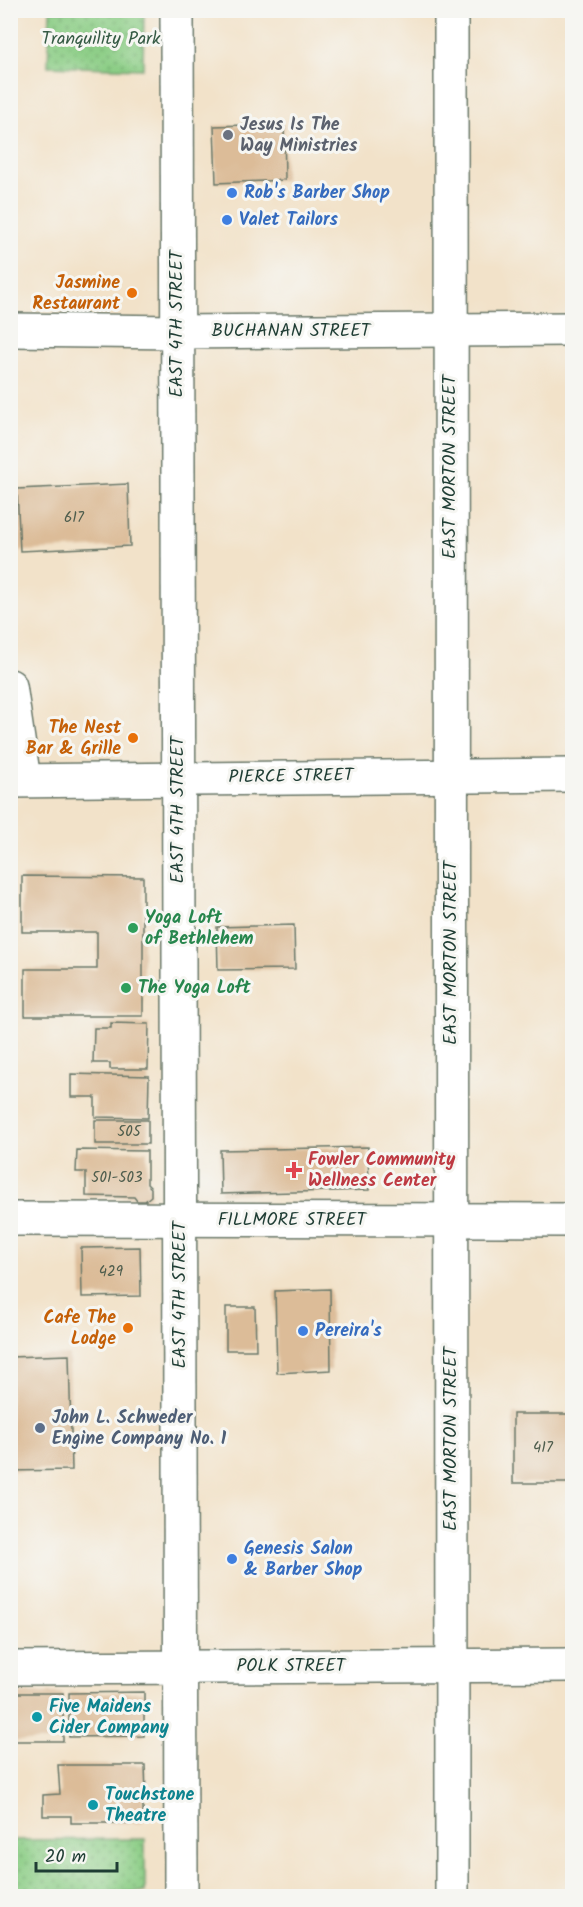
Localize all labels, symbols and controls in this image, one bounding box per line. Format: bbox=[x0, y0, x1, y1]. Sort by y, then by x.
park label: Tranquility Park bbox=[41, 25, 161, 54]
place label: Jesus Is The Way Ministries bbox=[240, 111, 358, 161]
marker: Jesus Is The Way Ministries bbox=[221, 128, 235, 142]
place label: Rob's Barber Shop bbox=[244, 179, 390, 208]
marker: Rob's Barber Shop bbox=[225, 186, 239, 200]
place label: Valet Tailors bbox=[239, 206, 339, 235]
marker: Valet Tailors bbox=[220, 213, 234, 227]
street label: EAST 4TH STREET bbox=[163, 249, 192, 398]
place label: Jasmine Restaurant bbox=[32, 269, 121, 319]
marker: Jasmine Restaurant bbox=[125, 286, 139, 300]
street label: BUCHANAN STREET bbox=[212, 317, 372, 346]
street label: EAST MORTON STREET bbox=[436, 374, 465, 559]
house number: 617 bbox=[64, 506, 85, 530]
place label: The Nest Bar & Grille bbox=[26, 714, 122, 764]
marker: The Nest Bar & Grille bbox=[126, 731, 140, 745]
street label: EAST 4TH STREET bbox=[164, 735, 193, 884]
street label: PIERCE STREET bbox=[228, 761, 355, 793]
street label: EAST MORTON STREET bbox=[437, 860, 466, 1045]
place label: Yoga Loft of Bethlehem bbox=[145, 904, 254, 954]
marker: Yoga Loft of Bethlehem bbox=[126, 921, 140, 935]
place label: The Yoga Loft bbox=[138, 974, 252, 1003]
marker: The Yoga Loft bbox=[119, 981, 133, 995]
house number: 505 bbox=[117, 1120, 142, 1144]
place label: Fowler Community Wellness Center bbox=[308, 1146, 456, 1196]
marker: Fowler Community Wellness Center bbox=[285, 1161, 303, 1179]
house number: 501-503 bbox=[91, 1166, 143, 1190]
street label: FILLMORE STREET bbox=[218, 1206, 368, 1235]
street label: EAST 4TH STREET bbox=[166, 1220, 195, 1369]
house number: 429 bbox=[99, 1260, 124, 1284]
place label: Cafe The Lodge bbox=[43, 1304, 116, 1354]
place label: Pereira's bbox=[315, 1317, 382, 1346]
marker: Cafe The Lodge bbox=[121, 1321, 135, 1335]
marker: Pereira's bbox=[296, 1324, 310, 1338]
street label: EAST MORTON STREET bbox=[437, 1346, 466, 1531]
place label: John L. Schweder Engine Company No. 1 bbox=[52, 1404, 227, 1454]
marker: John L. Schweder Engine Company No. 1 bbox=[33, 1421, 47, 1435]
house number: 417 bbox=[533, 1436, 554, 1460]
place label: Genesis Salon & Barber Shop bbox=[244, 1535, 363, 1585]
marker: Genesis Salon & Barber Shop bbox=[225, 1552, 239, 1566]
street label: POLK STREET bbox=[237, 1652, 347, 1681]
place label: Five Maidens Cider Company bbox=[49, 1693, 170, 1743]
marker: Five Maidens Cider Company bbox=[30, 1710, 44, 1724]
place label: Touchstone Theatre bbox=[105, 1781, 194, 1831]
marker: Touchstone Theatre bbox=[86, 1798, 100, 1812]
scale bar bbox=[36, 1835, 117, 1873]
text: 20 m bbox=[45, 1843, 86, 1872]

